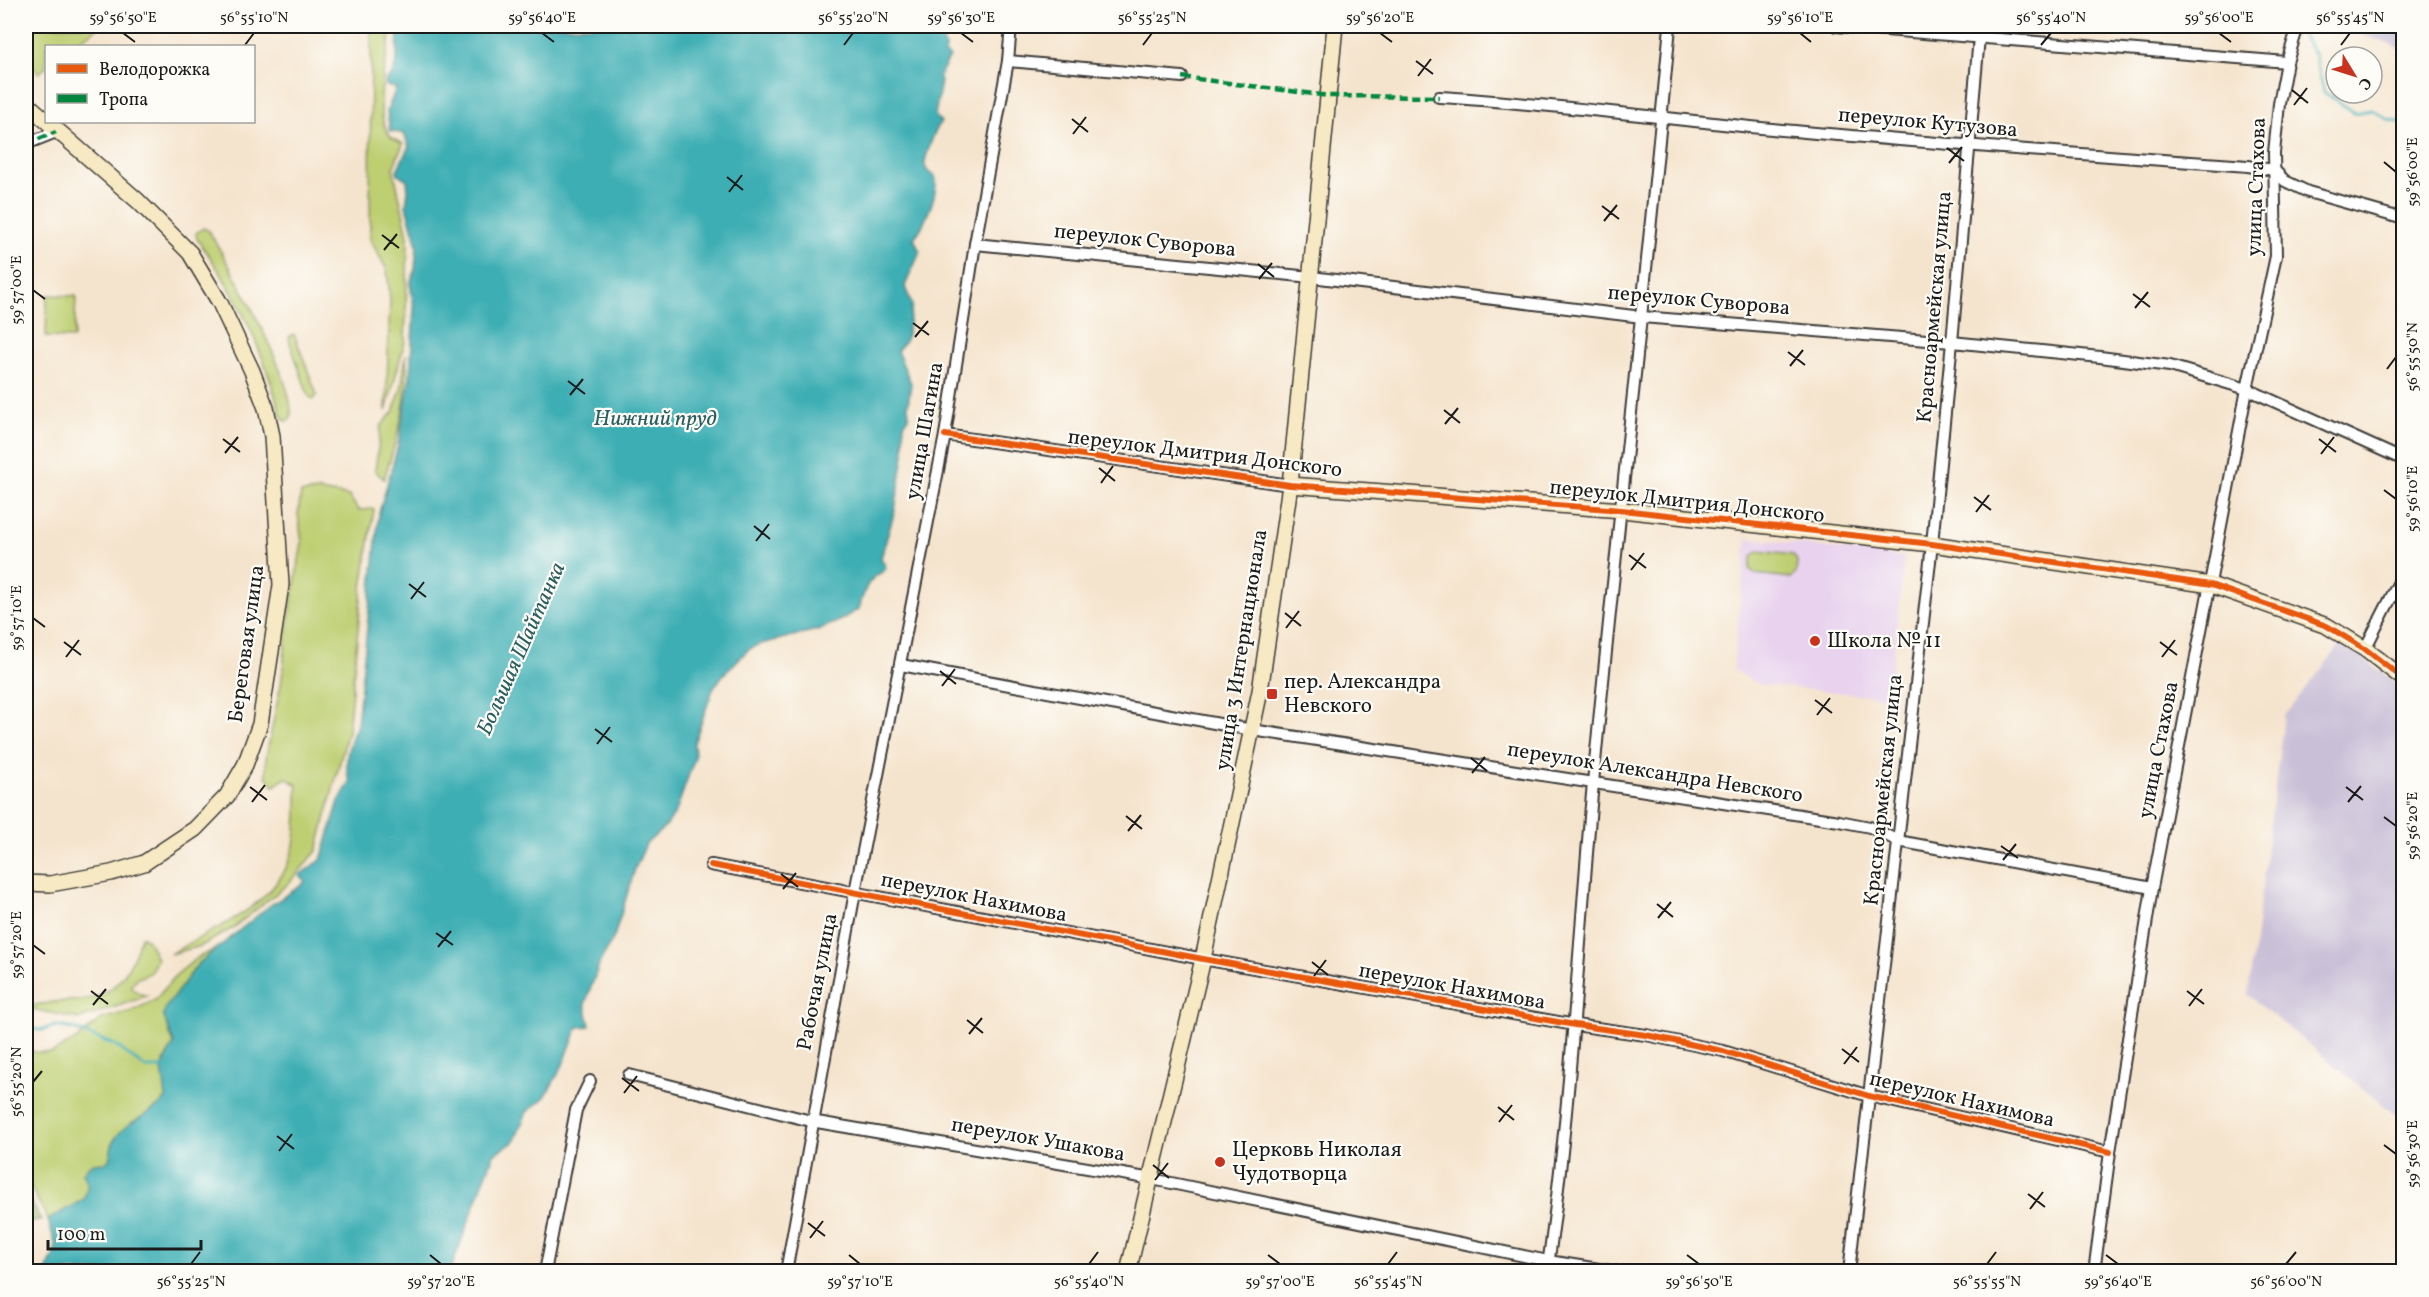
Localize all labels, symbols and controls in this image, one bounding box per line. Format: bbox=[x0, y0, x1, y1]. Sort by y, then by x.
text: 59°56'50"E bbox=[89, 8, 157, 29]
text: 56°55'10"N bbox=[220, 8, 288, 29]
text: 59°56'40"E bbox=[508, 8, 576, 29]
text: 56°55'20"N bbox=[818, 8, 888, 29]
text: 59°56'30"E bbox=[927, 8, 995, 29]
text: 56°55'25"N bbox=[1117, 8, 1187, 29]
text: 59°56'20"E bbox=[1346, 8, 1414, 29]
text: 59°56'10"E bbox=[1767, 8, 1833, 29]
text: 56°55'40"N bbox=[2016, 8, 2086, 29]
text: 59°56'00"E bbox=[2184, 8, 2254, 29]
text: 56°55'45"N bbox=[2316, 8, 2384, 29]
legend bbox=[45, 45, 255, 123]
north arrow bbox=[2324, 45, 2384, 105]
text: Велодорожка bbox=[99, 58, 210, 83]
text: С bbox=[2352, 72, 2376, 94]
text: Тропа bbox=[99, 88, 148, 113]
street label: переулок Кутузова bbox=[1837, 101, 2019, 145]
street label: улица Стахова bbox=[2240, 117, 2274, 257]
text: 59°56'00"E bbox=[2403, 137, 2424, 207]
street label: Красноармейская улица bbox=[1910, 190, 1960, 424]
street label: переулок Суворова bbox=[1052, 217, 1238, 265]
text: 59°57'00"E bbox=[7, 255, 28, 325]
street label: переулок Суворова bbox=[1607, 279, 1791, 323]
text: 56°55'50"N bbox=[2403, 322, 2424, 392]
street label: улица Шагина bbox=[899, 360, 951, 502]
water label: Нижний пруд bbox=[594, 404, 717, 435]
street label: переулок Дмитрия Донского bbox=[1066, 423, 1344, 485]
text: 59°56'10"E bbox=[2403, 466, 2424, 532]
street label: переулок Дмитрия Донского bbox=[1548, 473, 1826, 531]
street label: улица 3 Интернационала bbox=[1209, 527, 1275, 773]
water label: Большая Шайтанка bbox=[470, 558, 574, 740]
street label: Береговая улица bbox=[222, 563, 272, 725]
text: 59°57'10"E bbox=[7, 585, 28, 651]
place label: Школа № 11 bbox=[1827, 627, 1941, 656]
marker: Школа № 11 bbox=[1808, 634, 1822, 648]
place label: пер. Александра Невского bbox=[1284, 668, 1441, 721]
street label: Красноармейская улица bbox=[1857, 673, 1911, 907]
street label: улица Стахова bbox=[2131, 679, 2187, 821]
marker: пер. Александра Невского bbox=[1265, 687, 1279, 701]
street label: переулок Александра Невского bbox=[1505, 735, 1805, 811]
text: 59°56'20"E bbox=[2403, 792, 2424, 860]
street label: переулок Нахимова bbox=[878, 866, 1070, 930]
text: 59°57'20"E bbox=[7, 911, 28, 979]
street label: Рабочая улица bbox=[790, 911, 846, 1053]
street label: переулок Нахимова bbox=[1356, 956, 1548, 1018]
text: 56°55'20"N bbox=[7, 1047, 28, 1117]
street label: переулок Нахимова bbox=[1867, 1065, 2057, 1135]
street label: переулок Ушакова bbox=[949, 1110, 1127, 1170]
text: 59°56'30"E bbox=[2403, 1120, 2424, 1188]
place label: Церковь Николая Чудотворца bbox=[1232, 1136, 1402, 1189]
marker: Церковь Николая Чудотворца bbox=[1213, 1155, 1227, 1169]
scale bar bbox=[48, 1213, 201, 1251]
text: 100 m bbox=[57, 1223, 106, 1248]
text: 56°55'25"N bbox=[156, 1272, 226, 1293]
text: 59°57'20"E bbox=[407, 1272, 475, 1293]
text: 59°57'10"E bbox=[827, 1272, 893, 1293]
text: 56°55'40"N bbox=[1054, 1272, 1124, 1293]
text: 59°57'00"E bbox=[1245, 1272, 1315, 1293]
text: 56°55'45"N bbox=[1354, 1272, 1422, 1293]
text: 59°56'50"E bbox=[1665, 1272, 1733, 1293]
text: 56°55'55"N bbox=[1953, 1272, 2021, 1293]
text: 59°56'40"E bbox=[2084, 1272, 2152, 1293]
text: 56°56'00"N bbox=[2250, 1272, 2322, 1293]

